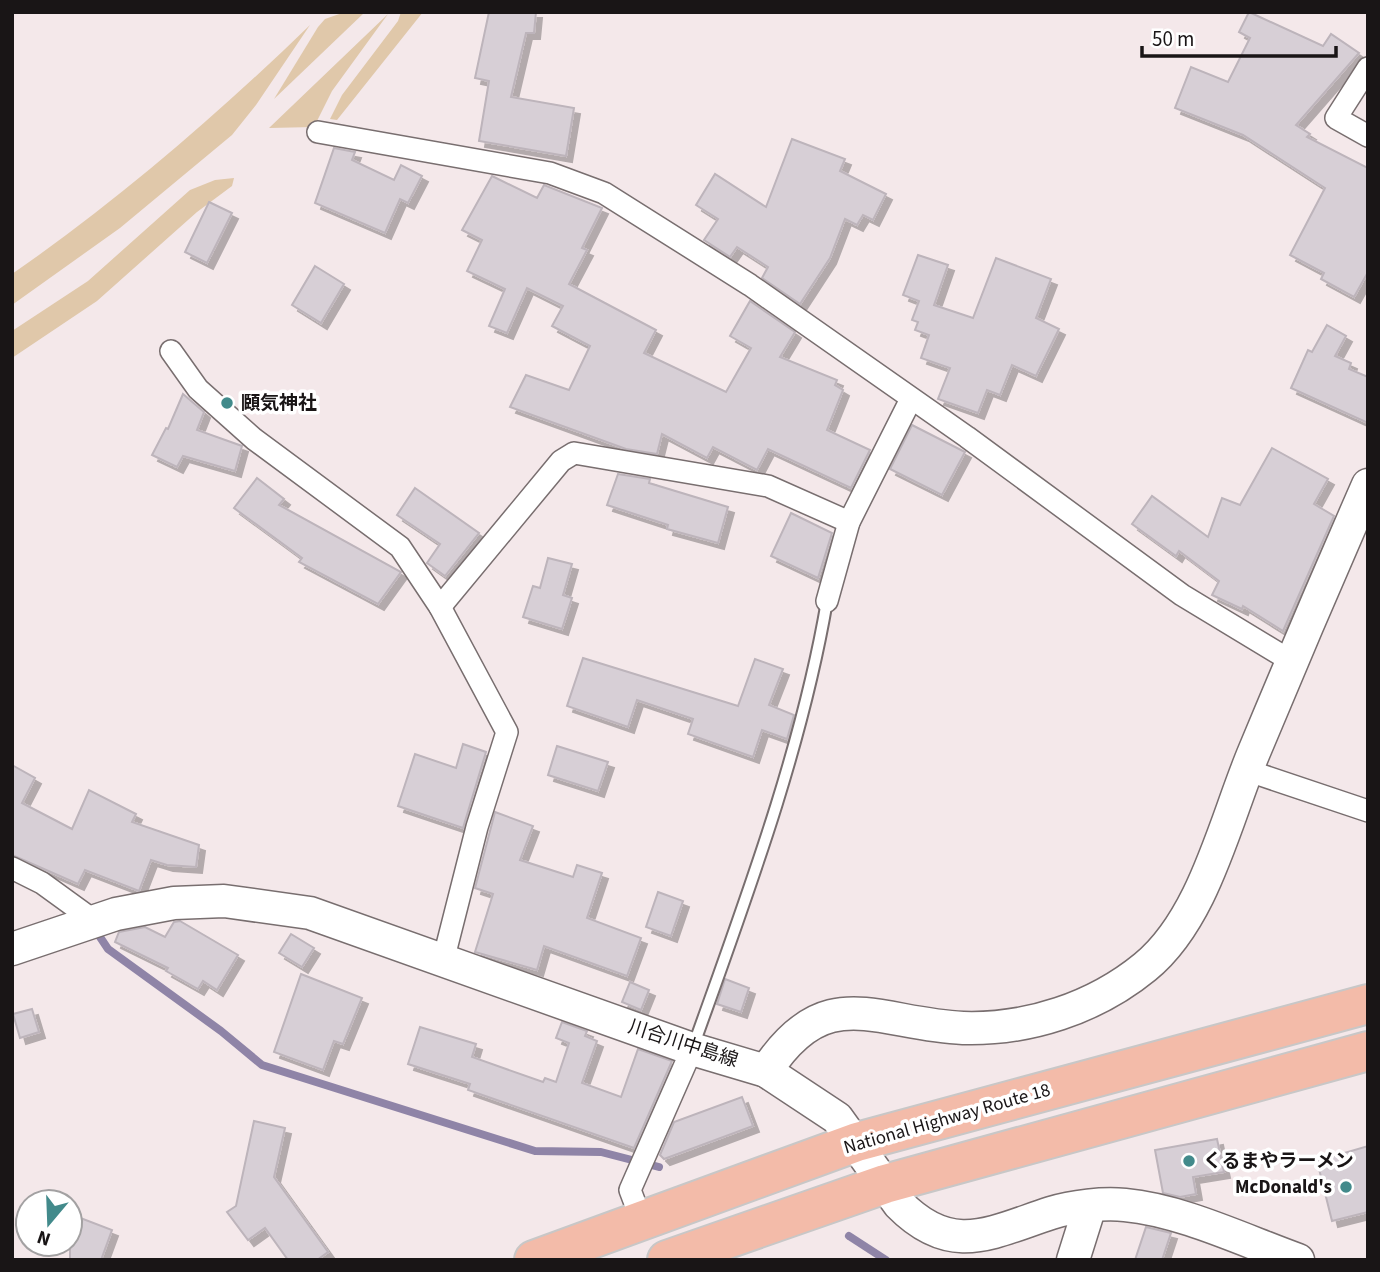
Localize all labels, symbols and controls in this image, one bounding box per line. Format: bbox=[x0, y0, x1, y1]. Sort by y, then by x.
scale bar bbox=[1142, 14, 1336, 58]
text: 50 m bbox=[1152, 24, 1194, 54]
place label: 頥気神社 bbox=[241, 390, 317, 417]
marker: 頥気神社 bbox=[219, 395, 235, 411]
street label: 川合川中島線 bbox=[625, 1014, 741, 1074]
street label: National Highway Route 18 bbox=[840, 1077, 1054, 1161]
place label: くるまやラーメン bbox=[1203, 1148, 1354, 1175]
marker: くるまやラーメン bbox=[1181, 1153, 1197, 1169]
place label: McDonald's bbox=[1235, 1174, 1332, 1201]
marker: McDonald's bbox=[1338, 1179, 1354, 1195]
north arrow bbox=[14, 1188, 84, 1258]
text: N bbox=[34, 1223, 54, 1252]

